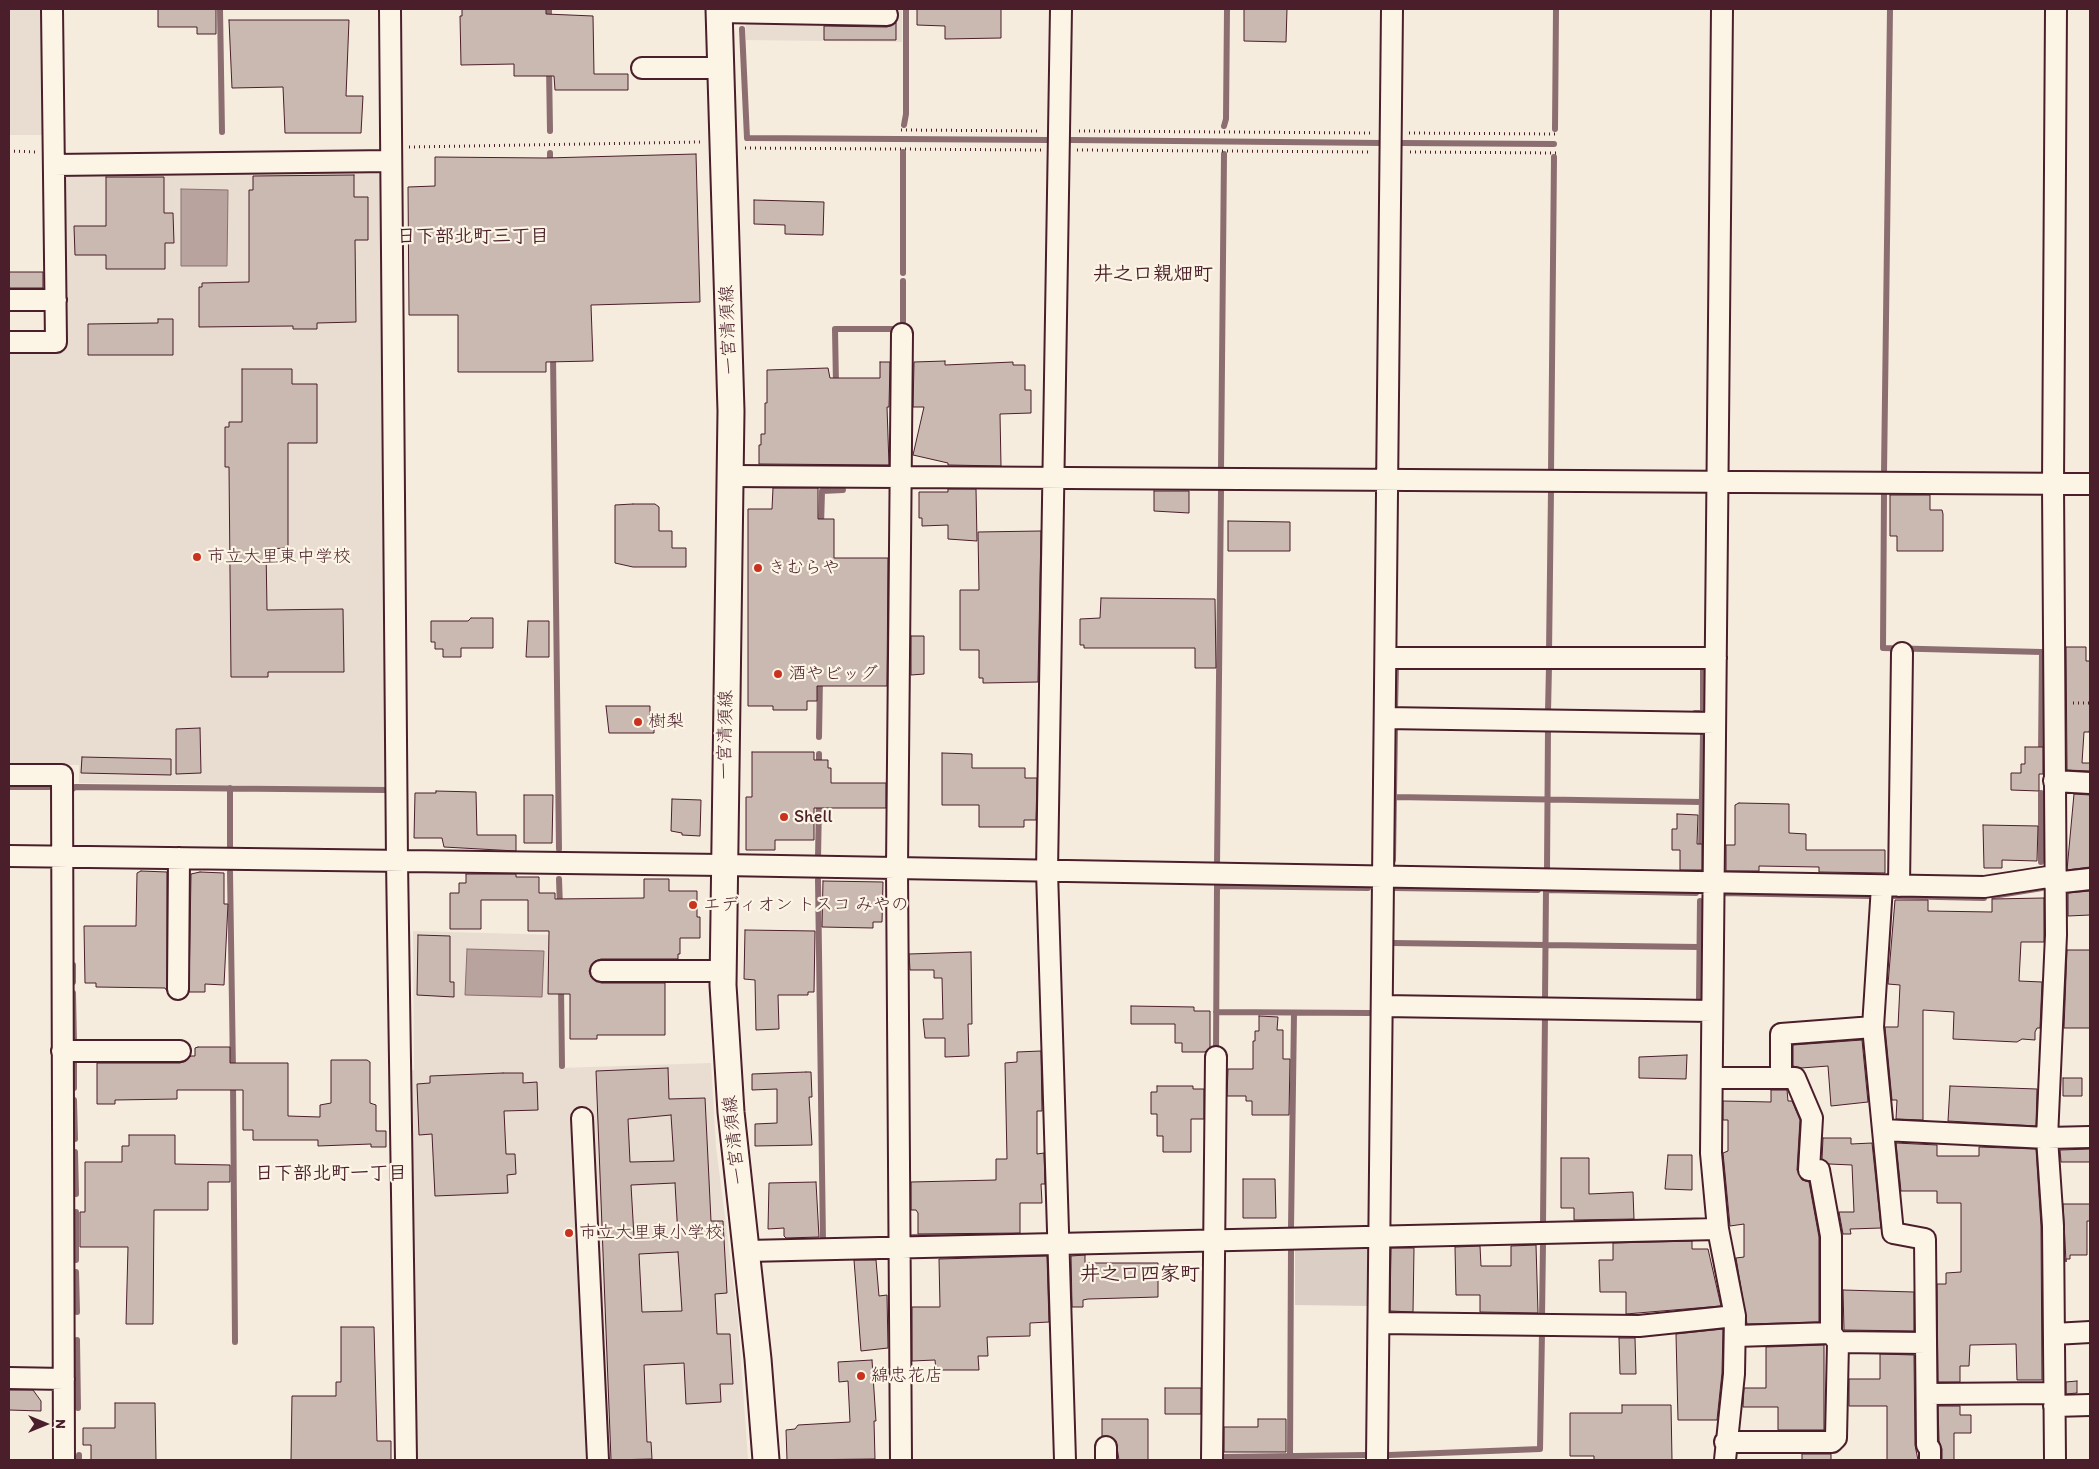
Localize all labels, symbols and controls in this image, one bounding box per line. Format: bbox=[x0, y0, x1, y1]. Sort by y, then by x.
district label: 日下部北町三丁目 bbox=[397, 226, 549, 248]
district label: 井之口親畑町 bbox=[1093, 263, 1213, 287]
street label: 一宮清須線 bbox=[717, 285, 741, 375]
place label: 市立大里東中学校 bbox=[207, 546, 351, 568]
marker: 市立大里東中学校 bbox=[191, 551, 203, 563]
place label: きむらや bbox=[768, 557, 840, 579]
marker: きむらや bbox=[752, 562, 764, 574]
place label: 酒やビッグ bbox=[788, 663, 878, 685]
marker: 酒やビッグ bbox=[772, 668, 784, 680]
street label: 一宮清須線 bbox=[714, 690, 738, 780]
place label: 樹梨 bbox=[648, 711, 684, 733]
marker: 樹梨 bbox=[632, 716, 644, 728]
place label: Shell bbox=[794, 806, 833, 828]
marker: Shell bbox=[778, 811, 790, 823]
place label: エディオン トスコ みやの bbox=[703, 894, 909, 916]
marker: エディオン トスコ みやの bbox=[687, 899, 699, 911]
street label: 一宮清須線 bbox=[720, 1094, 750, 1186]
district label: 日下部北町一丁目 bbox=[255, 1163, 407, 1185]
place label: 市立大里東小学校 bbox=[579, 1222, 723, 1244]
marker: 市立大里東小学校 bbox=[563, 1227, 575, 1239]
district label: 井之口四家町 bbox=[1080, 1263, 1200, 1287]
place label: 綿忠花店 bbox=[871, 1365, 943, 1387]
marker: 綿忠花店 bbox=[855, 1370, 867, 1382]
north arrow bbox=[20, 1399, 70, 1449]
text: N bbox=[52, 1419, 69, 1429]

